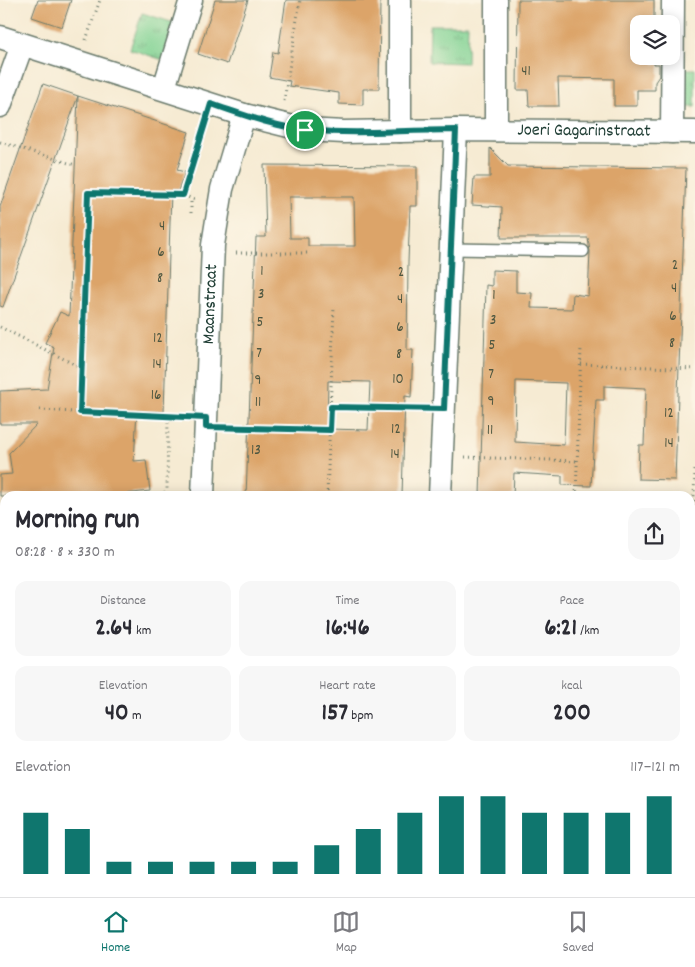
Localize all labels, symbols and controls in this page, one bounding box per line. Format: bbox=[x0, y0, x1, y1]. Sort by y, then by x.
map controls bbox=[630, 15, 680, 65]
button: layers bbox=[630, 15, 680, 65]
house number: 41 bbox=[521, 61, 531, 83]
pin bbox=[284, 109, 326, 151]
icon: arrive bbox=[291, 116, 319, 144]
street label: Joeri Gagarinstraat bbox=[517, 118, 651, 144]
house number: 4 bbox=[159, 216, 165, 238]
house number: 6 bbox=[157, 242, 165, 264]
house number: 2 bbox=[672, 255, 678, 277]
house number: 1 bbox=[260, 261, 264, 283]
house number: 2 bbox=[398, 262, 404, 284]
street label: Maanstraat bbox=[197, 263, 225, 345]
house number: 8 bbox=[157, 268, 163, 290]
house number: 4 bbox=[671, 278, 677, 300]
house number: 3 bbox=[258, 284, 264, 306]
house number: 1 bbox=[492, 285, 496, 307]
house number: 4 bbox=[397, 289, 403, 311]
house number: 6 bbox=[669, 306, 677, 328]
house number: 3 bbox=[490, 310, 496, 332]
house number: 5 bbox=[257, 312, 264, 334]
house number: 6 bbox=[396, 317, 404, 339]
house number: 12 bbox=[153, 328, 163, 350]
house number: 8 bbox=[669, 333, 675, 355]
house number: 5 bbox=[489, 335, 496, 357]
house number: 7 bbox=[256, 343, 262, 365]
house number: 8 bbox=[396, 344, 402, 366]
house number: 14 bbox=[152, 354, 162, 376]
house number: 7 bbox=[488, 364, 494, 386]
house number: 10 bbox=[392, 369, 404, 391]
house number: 9 bbox=[255, 370, 261, 392]
house number: 16 bbox=[151, 385, 161, 407]
house number: 9 bbox=[488, 391, 494, 413]
house number: 11 bbox=[255, 392, 261, 414]
house number: 12 bbox=[664, 403, 674, 425]
house number: 12 bbox=[391, 419, 401, 441]
house number: 11 bbox=[487, 420, 493, 442]
house number: 14 bbox=[664, 433, 674, 455]
house number: 13 bbox=[251, 440, 261, 462]
house number: 14 bbox=[390, 444, 400, 466]
text: Morning run bbox=[15, 502, 139, 542]
button: share bbox=[628, 508, 680, 560]
text: 08:28 · 8 × 330 m bbox=[15, 541, 115, 564]
text: Distance bbox=[100, 591, 146, 611]
text: Time bbox=[336, 591, 359, 611]
text: Pace bbox=[559, 591, 584, 611]
text: 2.64 bbox=[95, 611, 133, 647]
text: 16:46 bbox=[325, 611, 370, 647]
text: 6:21 bbox=[544, 611, 577, 647]
text: km bbox=[133, 621, 151, 641]
text: /km bbox=[577, 621, 600, 641]
text: Elevation bbox=[99, 676, 148, 696]
text: Heart rate bbox=[319, 676, 376, 696]
text: kcal bbox=[561, 676, 582, 696]
text: 40 bbox=[105, 696, 129, 732]
text: 157 bbox=[322, 696, 348, 732]
text: 200 bbox=[553, 696, 591, 732]
text: m bbox=[129, 706, 142, 726]
text: bpm bbox=[348, 706, 373, 726]
text: Elevation bbox=[15, 756, 71, 779]
text: 117–121 m bbox=[630, 756, 680, 779]
tab: Home bbox=[101, 908, 130, 958]
tab: Map bbox=[332, 908, 360, 958]
tab: Saved bbox=[563, 908, 594, 958]

